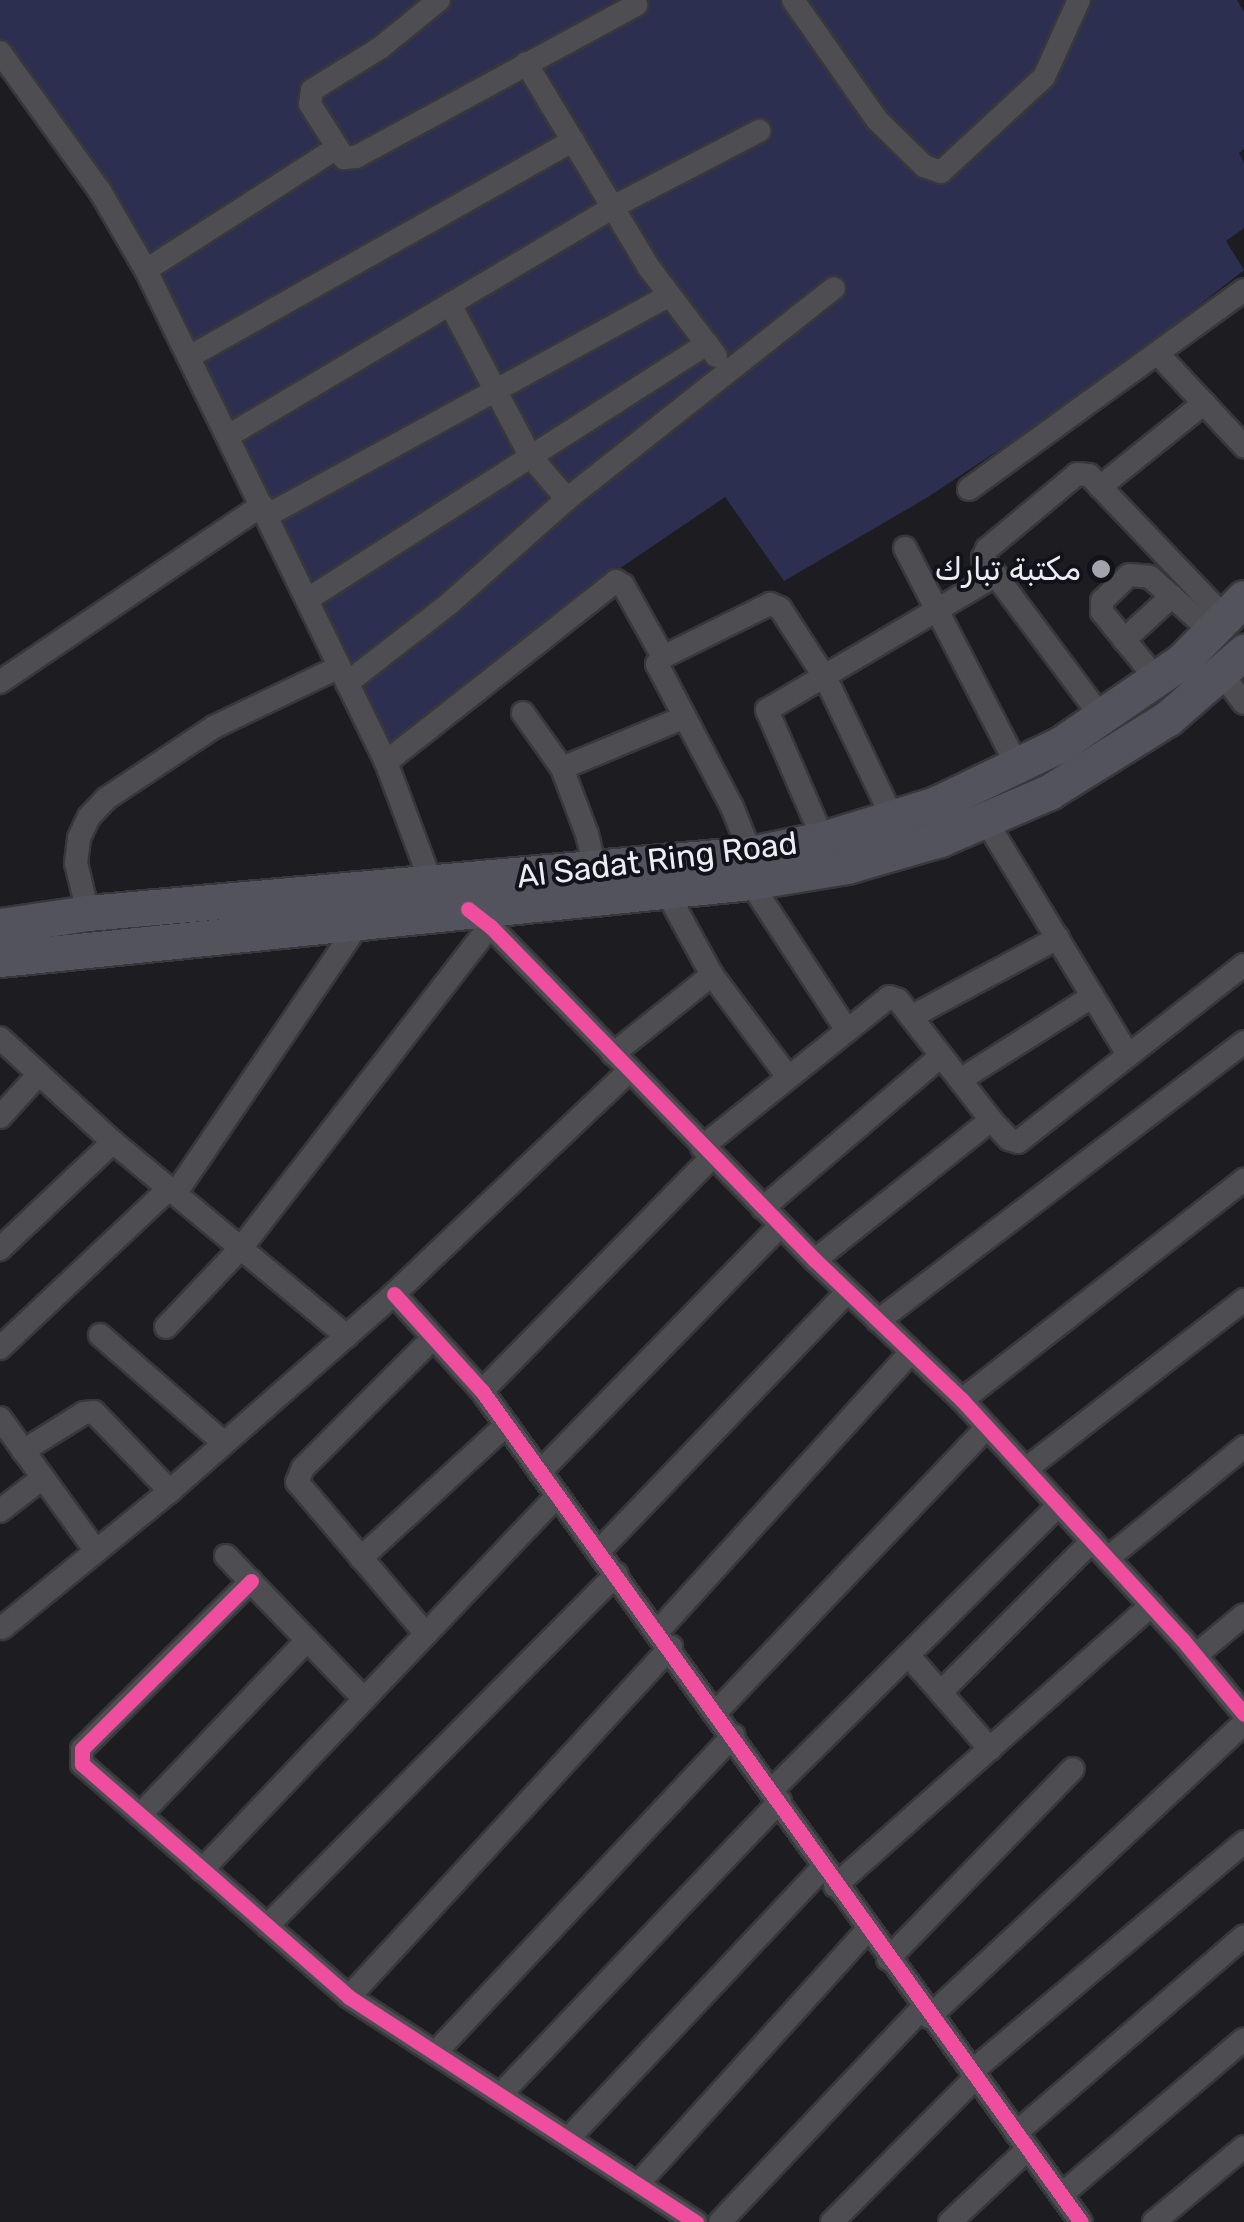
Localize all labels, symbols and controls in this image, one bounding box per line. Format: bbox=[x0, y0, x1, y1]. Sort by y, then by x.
place label: مكتبة تبارك bbox=[934, 550, 1081, 588]
marker: مكتبة تبارك bbox=[1090, 558, 1112, 580]
street label: Al Sadat Ring Road bbox=[515, 824, 799, 896]

